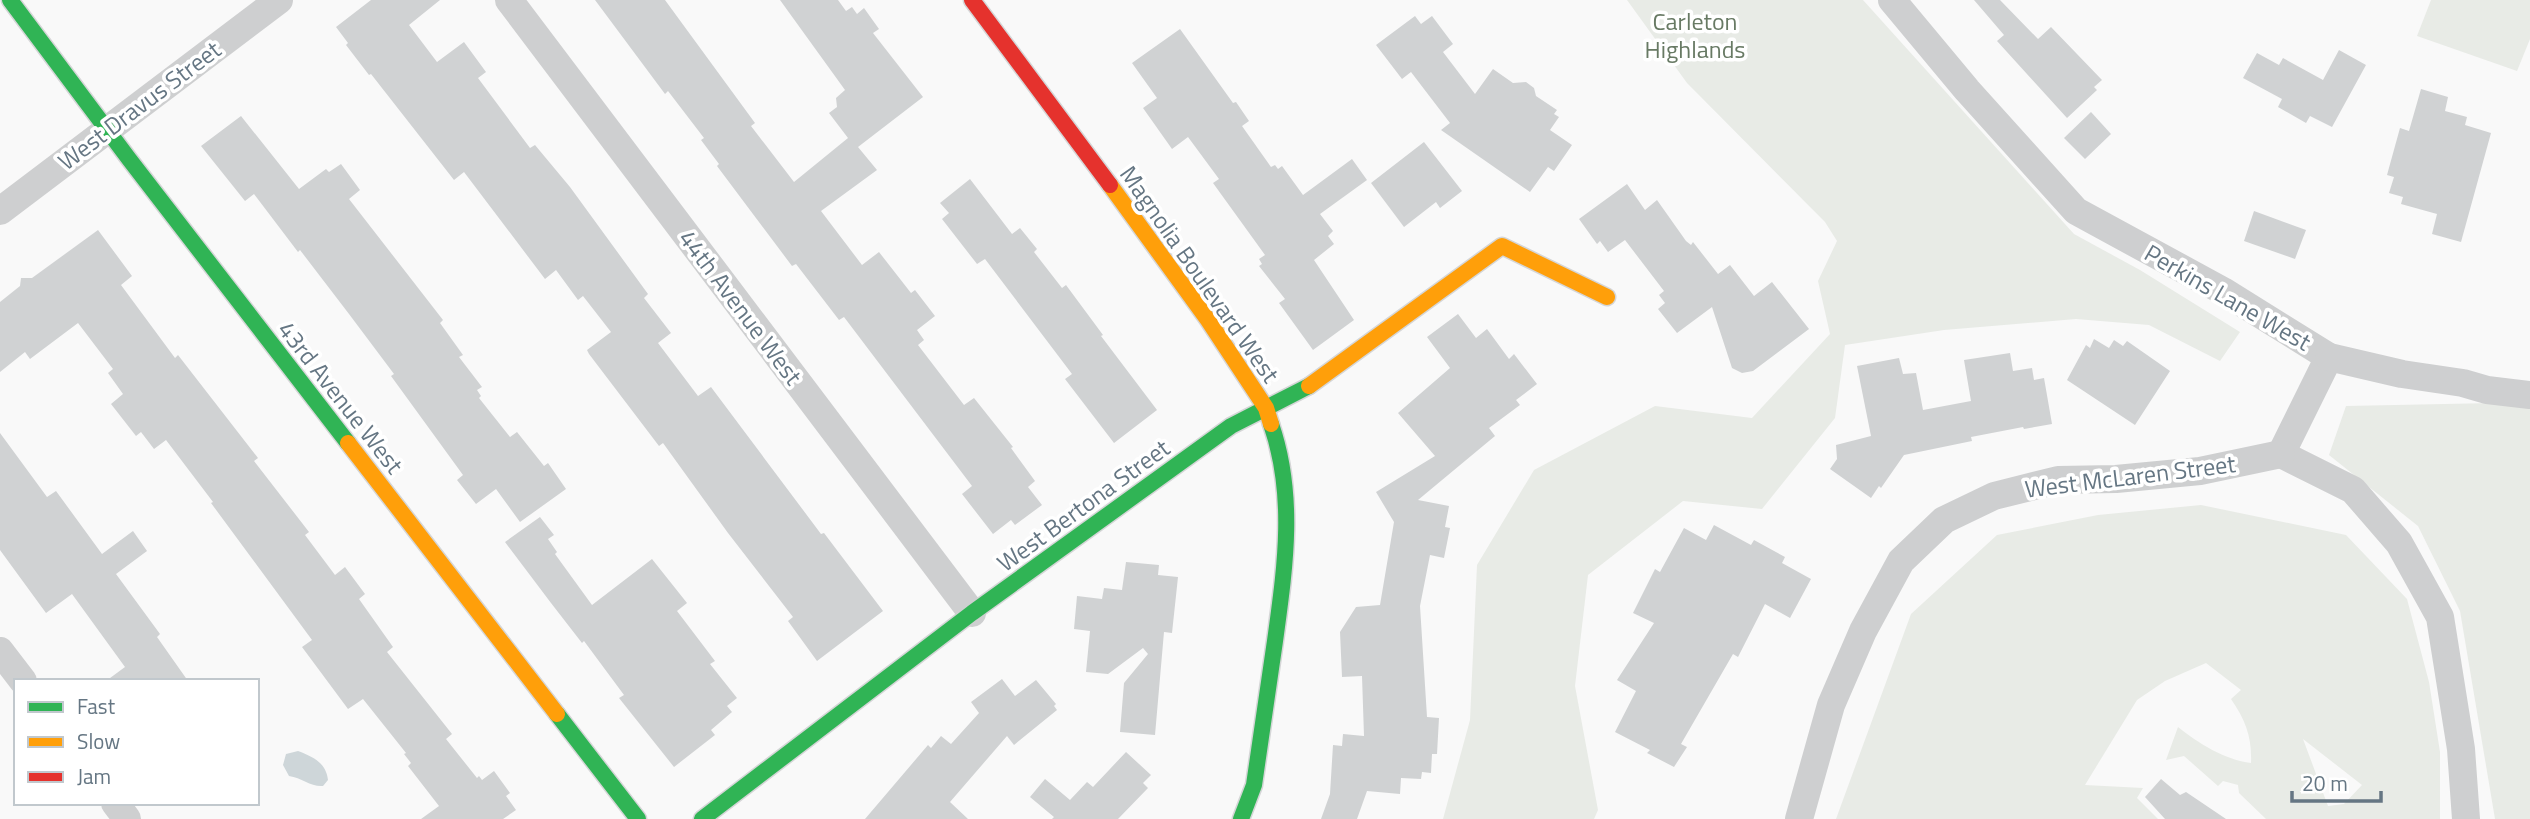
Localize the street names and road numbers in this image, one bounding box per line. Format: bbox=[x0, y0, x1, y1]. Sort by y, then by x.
street label: West Dravus Street bbox=[50, 31, 229, 178]
street label: Magnolia Boulevard West bbox=[1111, 158, 1289, 390]
street label: 44th Avenue West bbox=[671, 222, 812, 393]
street label: Perkins Lane West bbox=[2138, 235, 2318, 360]
street label: 43rd Avenue West bbox=[270, 313, 413, 482]
street label: West Bertona Street bbox=[989, 430, 1177, 580]
street label: West McLaren Street bbox=[2023, 445, 2238, 507]

